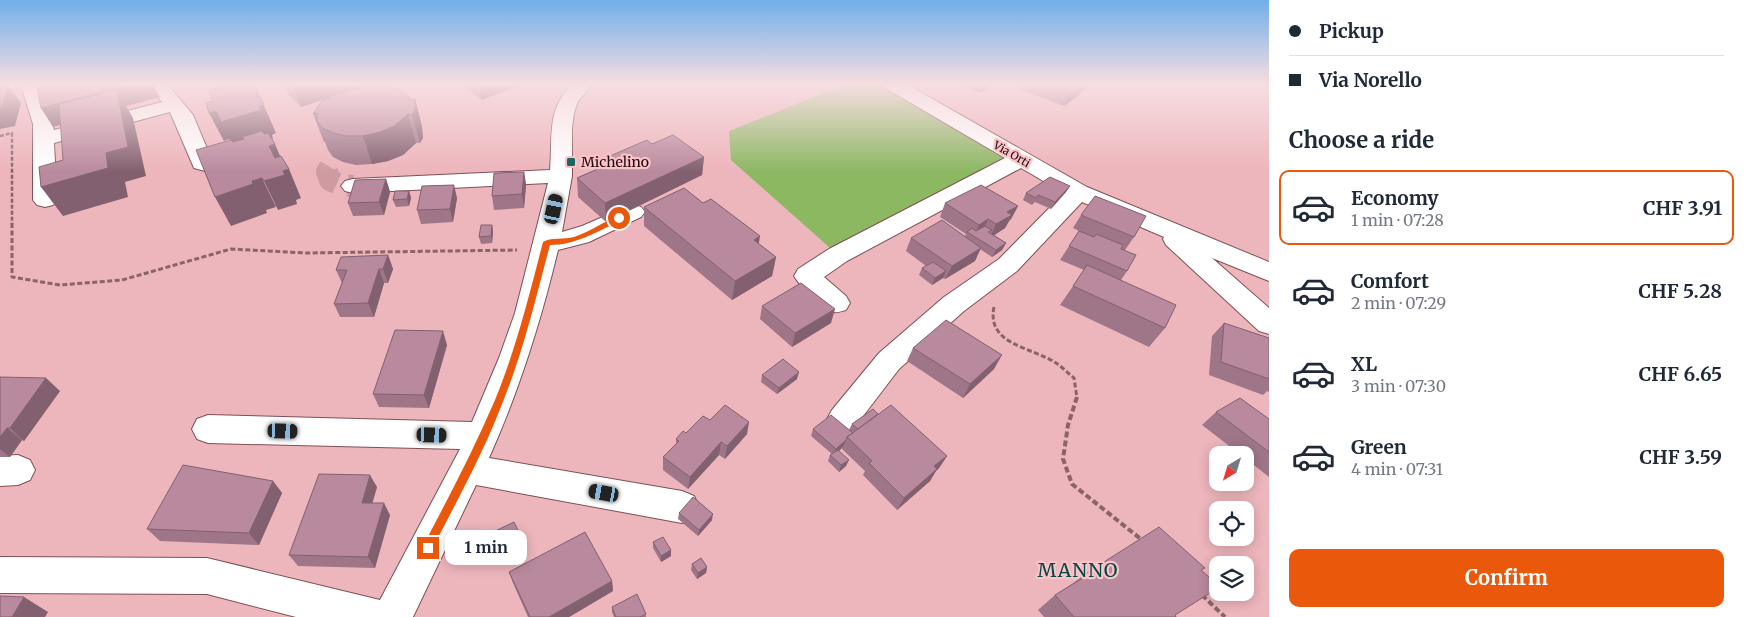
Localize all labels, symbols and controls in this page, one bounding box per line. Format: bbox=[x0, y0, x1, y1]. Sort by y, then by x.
text: Pickup bbox=[1319, 19, 1384, 43]
text: Via Norello bbox=[1319, 68, 1422, 92]
text: Choose a ride bbox=[1289, 126, 1434, 154]
street label: Via Orti bbox=[990, 137, 1033, 170]
place label: Michelino bbox=[581, 153, 649, 171]
marker: Michelino bbox=[565, 156, 577, 168]
icon: car bbox=[1291, 185, 1336, 230]
text: Economy bbox=[1351, 186, 1439, 210]
car bbox=[543, 193, 564, 225]
text: CHF 3.91 bbox=[1643, 196, 1722, 220]
route start bbox=[608, 207, 630, 229]
text: 1 min · 07:28 bbox=[1351, 210, 1444, 230]
icon: car bbox=[1291, 268, 1336, 313]
text: Comfort bbox=[1351, 269, 1429, 293]
text: CHF 5.28 bbox=[1638, 279, 1722, 303]
text: 2 min · 07:29 bbox=[1351, 293, 1446, 313]
icon: car bbox=[1291, 351, 1336, 396]
text: XL bbox=[1351, 352, 1377, 376]
text: CHF 6.65 bbox=[1639, 362, 1722, 386]
text: 3 min · 07:30 bbox=[1351, 376, 1446, 396]
car bbox=[267, 423, 298, 439]
car bbox=[416, 427, 447, 443]
icon: car bbox=[1291, 434, 1336, 479]
text: Green bbox=[1351, 435, 1407, 459]
text: CHF 3.59 bbox=[1640, 445, 1722, 469]
north arrow bbox=[1209, 446, 1254, 491]
map controls bbox=[1209, 446, 1254, 601]
text: 4 min · 07:31 bbox=[1351, 459, 1443, 479]
car bbox=[587, 483, 620, 503]
button: locate bbox=[1209, 501, 1254, 546]
callout: 1 min bbox=[446, 530, 528, 566]
route end bbox=[417, 537, 439, 559]
text: 1 min bbox=[464, 537, 508, 557]
button: Confirm bbox=[1289, 549, 1724, 607]
button: layers bbox=[1209, 556, 1254, 601]
district label: MANNO bbox=[1037, 558, 1119, 582]

